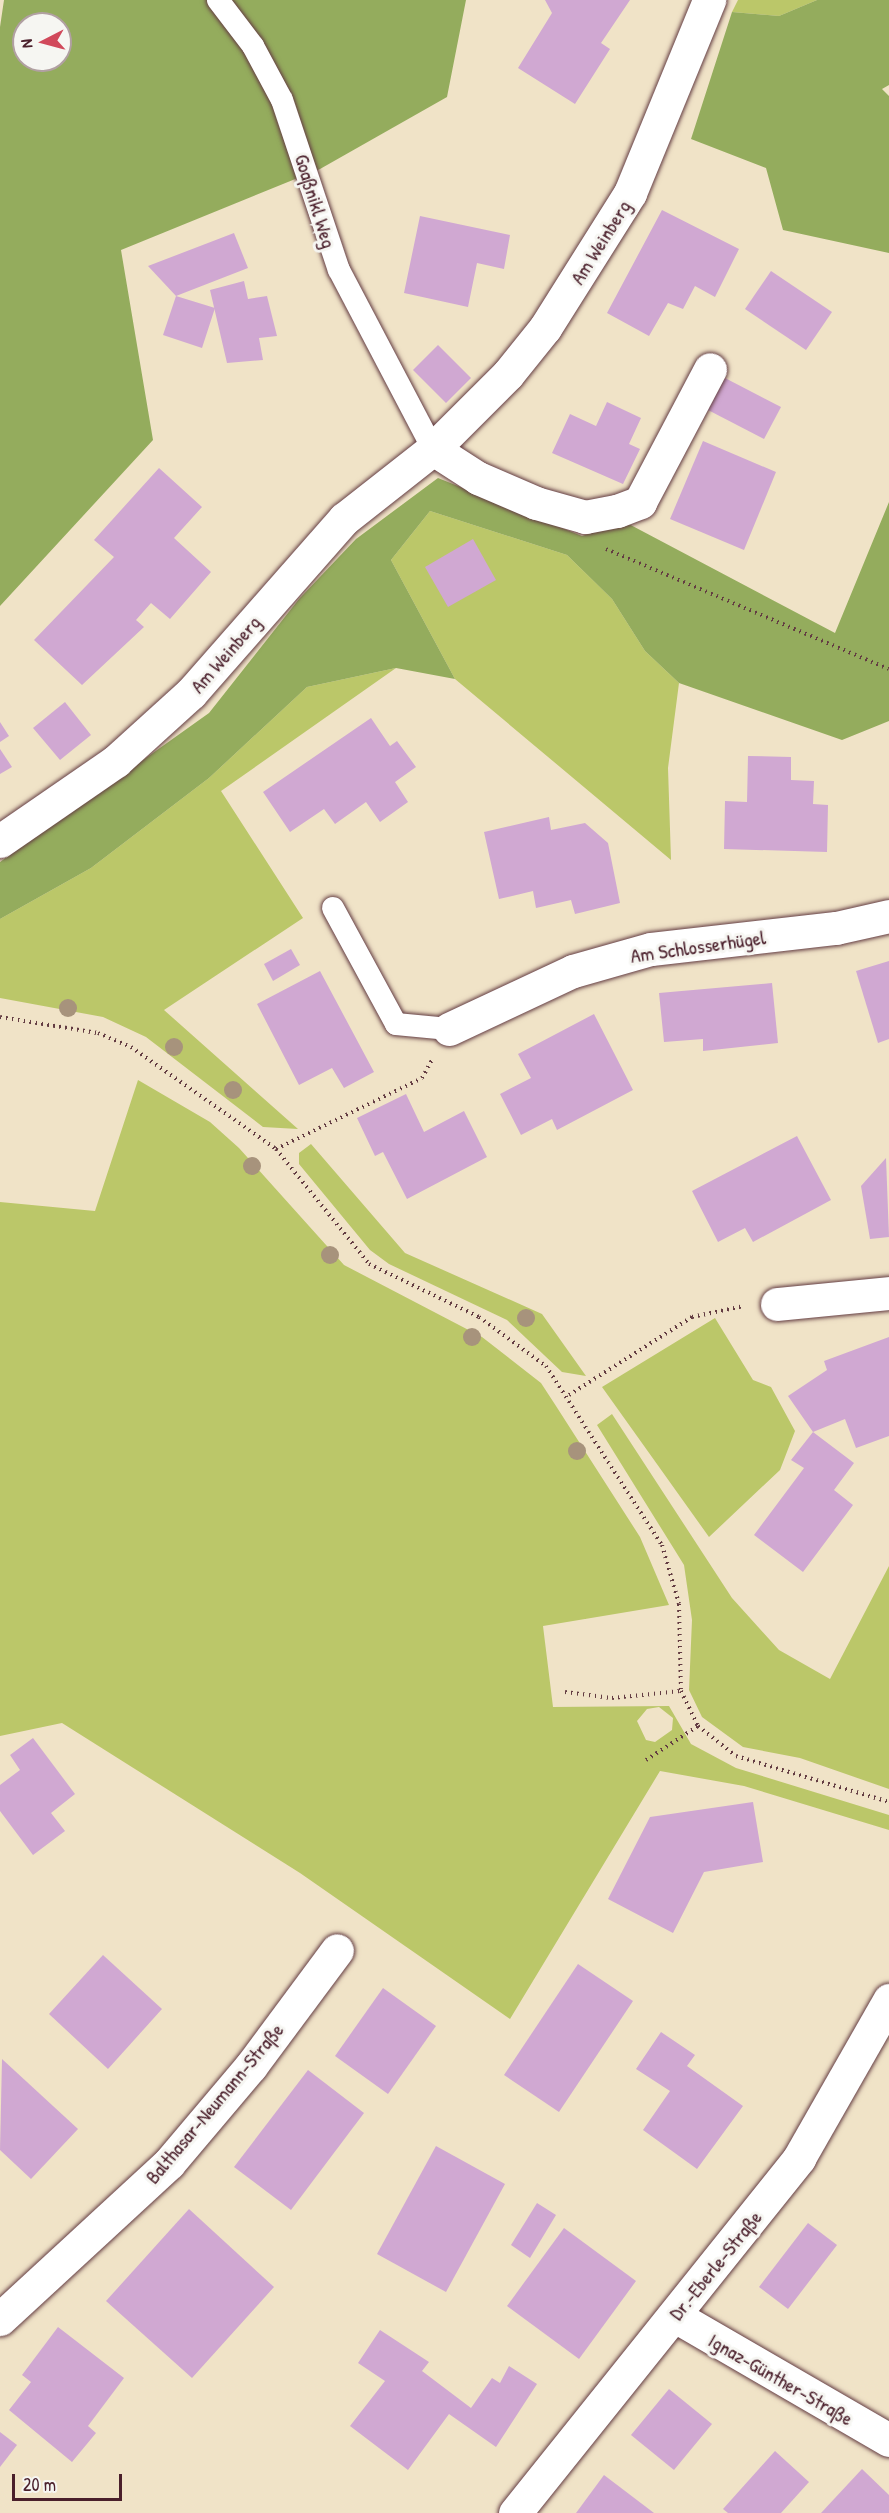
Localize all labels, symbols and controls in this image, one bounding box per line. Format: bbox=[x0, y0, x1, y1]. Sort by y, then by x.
north arrow bbox=[12, 12, 72, 72]
text: N bbox=[15, 38, 37, 49]
street label: Goaßnikl Weg bbox=[290, 151, 342, 251]
street label: Am Weinberg bbox=[565, 196, 635, 288]
street label: Am Weinberg bbox=[185, 610, 265, 698]
street label: Am Schlosserhügel bbox=[629, 925, 767, 967]
street label: Balthasar-Neumann-Straße bbox=[140, 2018, 288, 2188]
street label: Dr.-Eberle-Straße bbox=[664, 2205, 766, 2325]
street label: Ignaz-Günther-Straße bbox=[704, 2328, 858, 2430]
scale bar bbox=[15, 2462, 124, 2500]
text: 20 m bbox=[23, 2472, 56, 2497]

